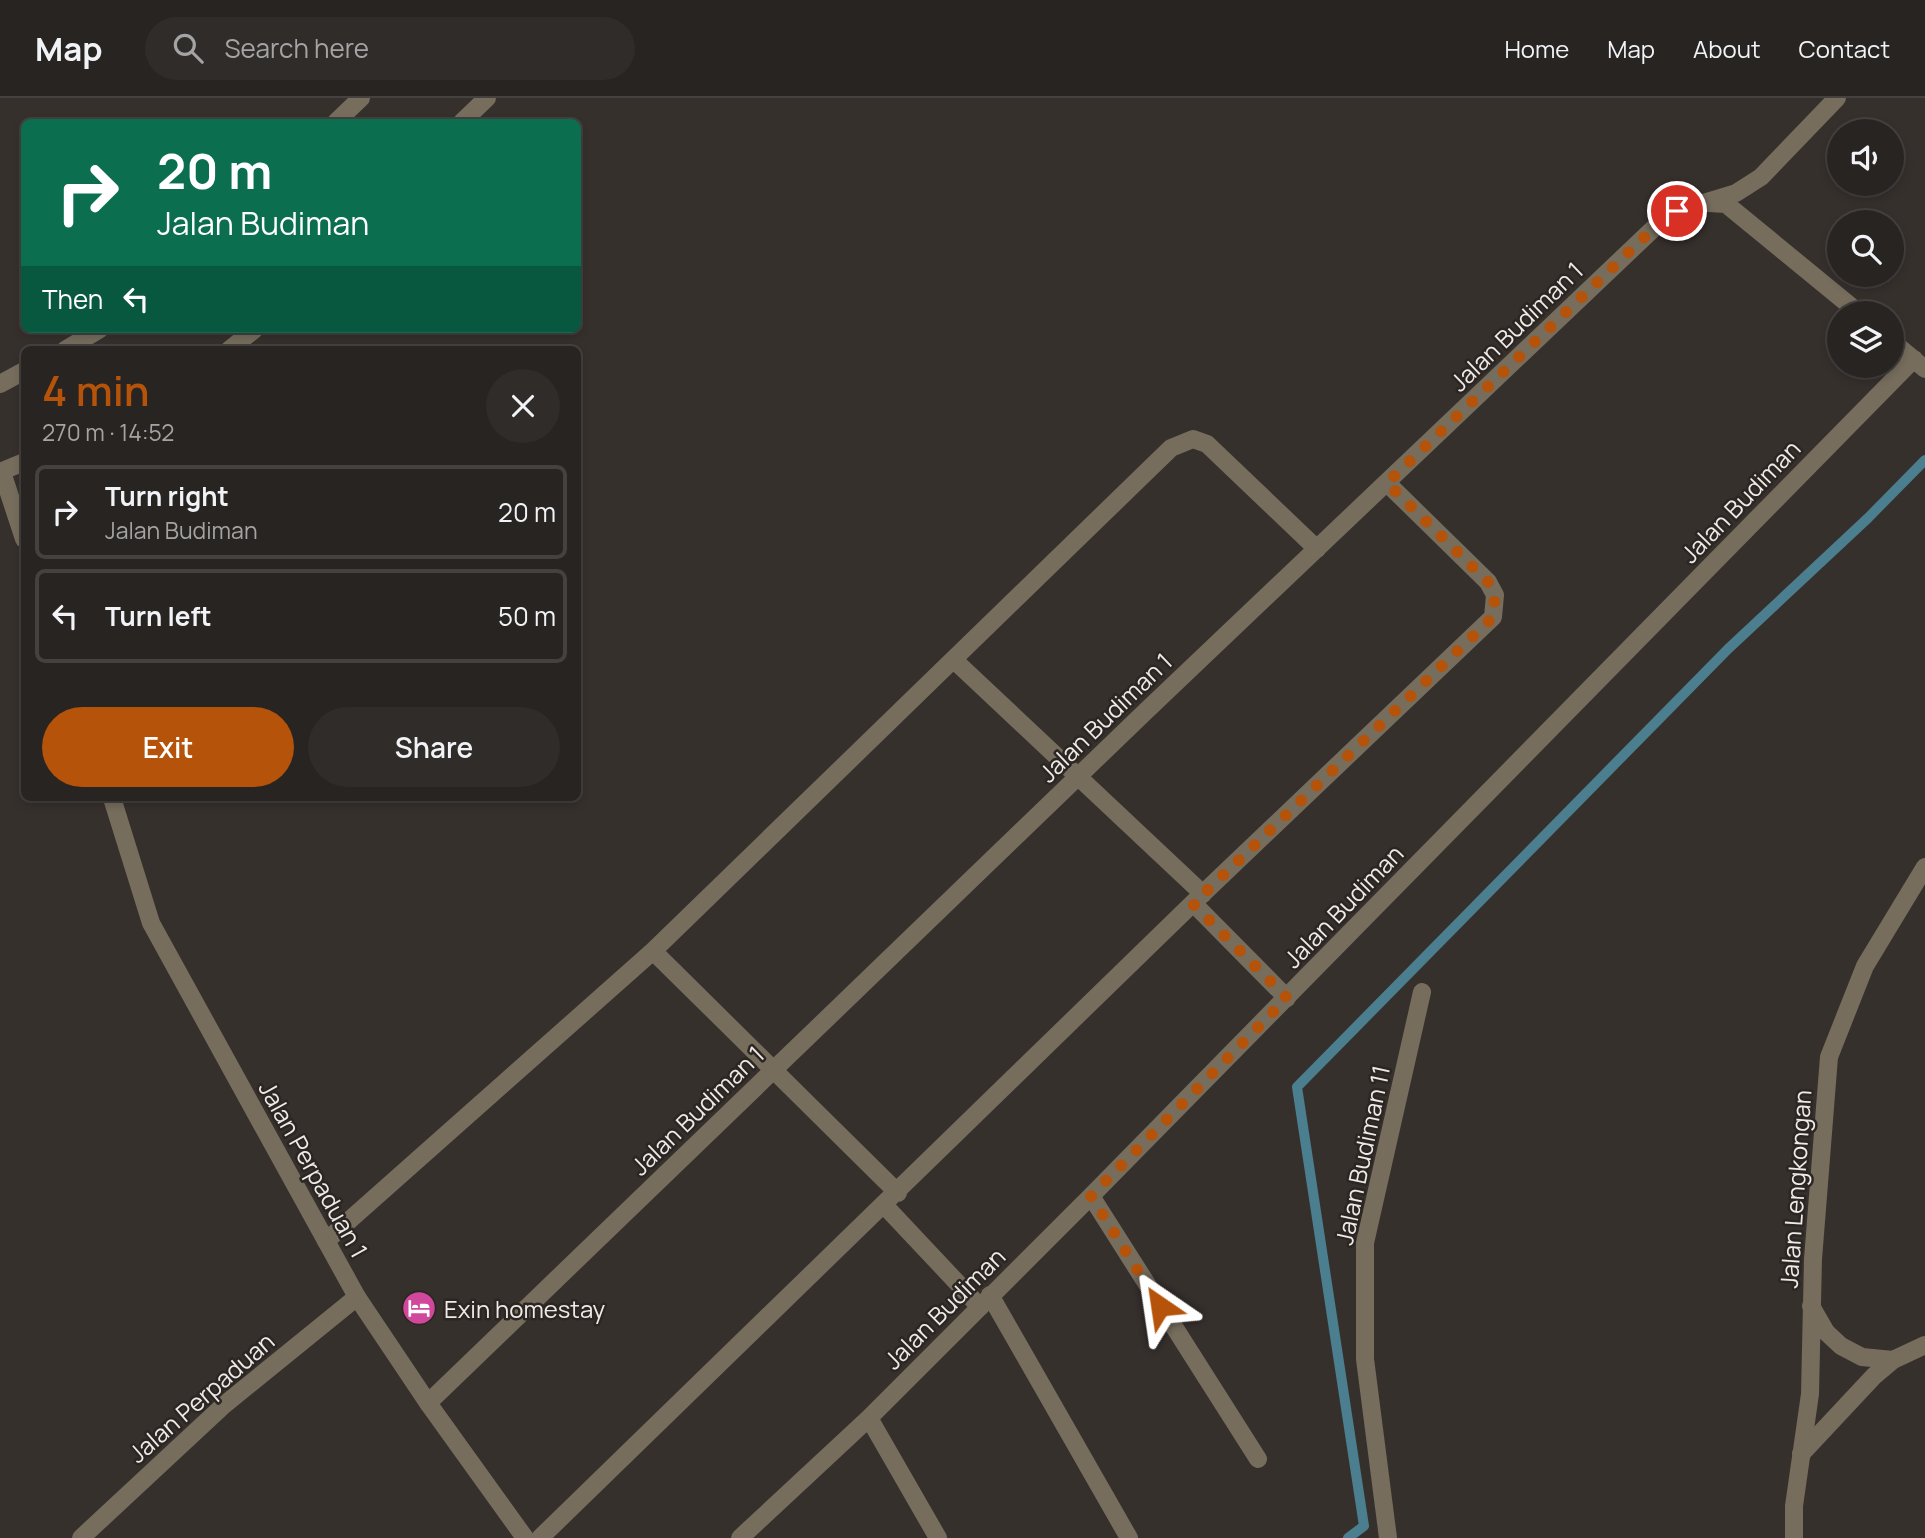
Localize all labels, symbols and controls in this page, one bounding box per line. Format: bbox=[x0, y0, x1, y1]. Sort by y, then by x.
search box bbox=[145, 17, 635, 80]
text: Map bbox=[35, 26, 103, 71]
icon: search bbox=[169, 29, 207, 67]
text: Search here bbox=[225, 30, 369, 66]
text: Home bbox=[1504, 32, 1569, 65]
text: Map bbox=[1607, 32, 1655, 65]
text: About bbox=[1693, 32, 1761, 65]
text: Contact bbox=[1799, 32, 1890, 65]
map controls bbox=[1827, 119, 1904, 378]
button: sound bbox=[1827, 119, 1904, 196]
text: 20 m bbox=[157, 137, 272, 204]
icon: right bbox=[42, 147, 133, 238]
pin bbox=[1647, 181, 1707, 241]
icon: arrive bbox=[1658, 192, 1696, 230]
text: Jalan Budiman bbox=[157, 201, 369, 245]
button: search bbox=[1827, 210, 1904, 287]
street label: Jalan Budiman 1 bbox=[1442, 254, 1590, 398]
icon: left bbox=[117, 280, 155, 318]
text: Then bbox=[42, 281, 103, 317]
button: layers bbox=[1827, 301, 1904, 378]
text: 4 min bbox=[42, 361, 150, 419]
button: close bbox=[486, 369, 560, 443]
text: 270 m · 14:52 bbox=[42, 416, 174, 448]
street label: Jalan Budiman bbox=[1673, 432, 1807, 570]
text: Turn right bbox=[105, 478, 229, 514]
icon: right bbox=[46, 493, 84, 531]
text: 20 m bbox=[498, 494, 556, 530]
text: Jalan Budiman bbox=[105, 514, 258, 546]
icon: left bbox=[46, 597, 84, 635]
text: Turn left bbox=[105, 598, 212, 634]
text: 50 m bbox=[498, 598, 556, 634]
street label: Jalan Budiman 1 bbox=[1031, 645, 1179, 789]
button: Exit bbox=[42, 707, 294, 787]
button: Share bbox=[308, 707, 560, 787]
street label: Jalan Budiman bbox=[1276, 837, 1410, 975]
street label: Jalan Budiman 1 bbox=[623, 1038, 771, 1182]
street label: Jalan Budiman 11 bbox=[1327, 1062, 1397, 1248]
street label: Jalan Perpaduan 1 bbox=[252, 1075, 376, 1263]
street label: Jalan Lengkongan bbox=[1772, 1089, 1818, 1289]
street label: Jalan Budiman bbox=[876, 1240, 1012, 1376]
position arrow bbox=[1123, 1269, 1197, 1343]
hotel icon: Exin homestay bbox=[400, 1289, 438, 1327]
place label: Exin homestay bbox=[444, 1292, 606, 1325]
street label: Jalan Perpaduan bbox=[121, 1324, 281, 1470]

